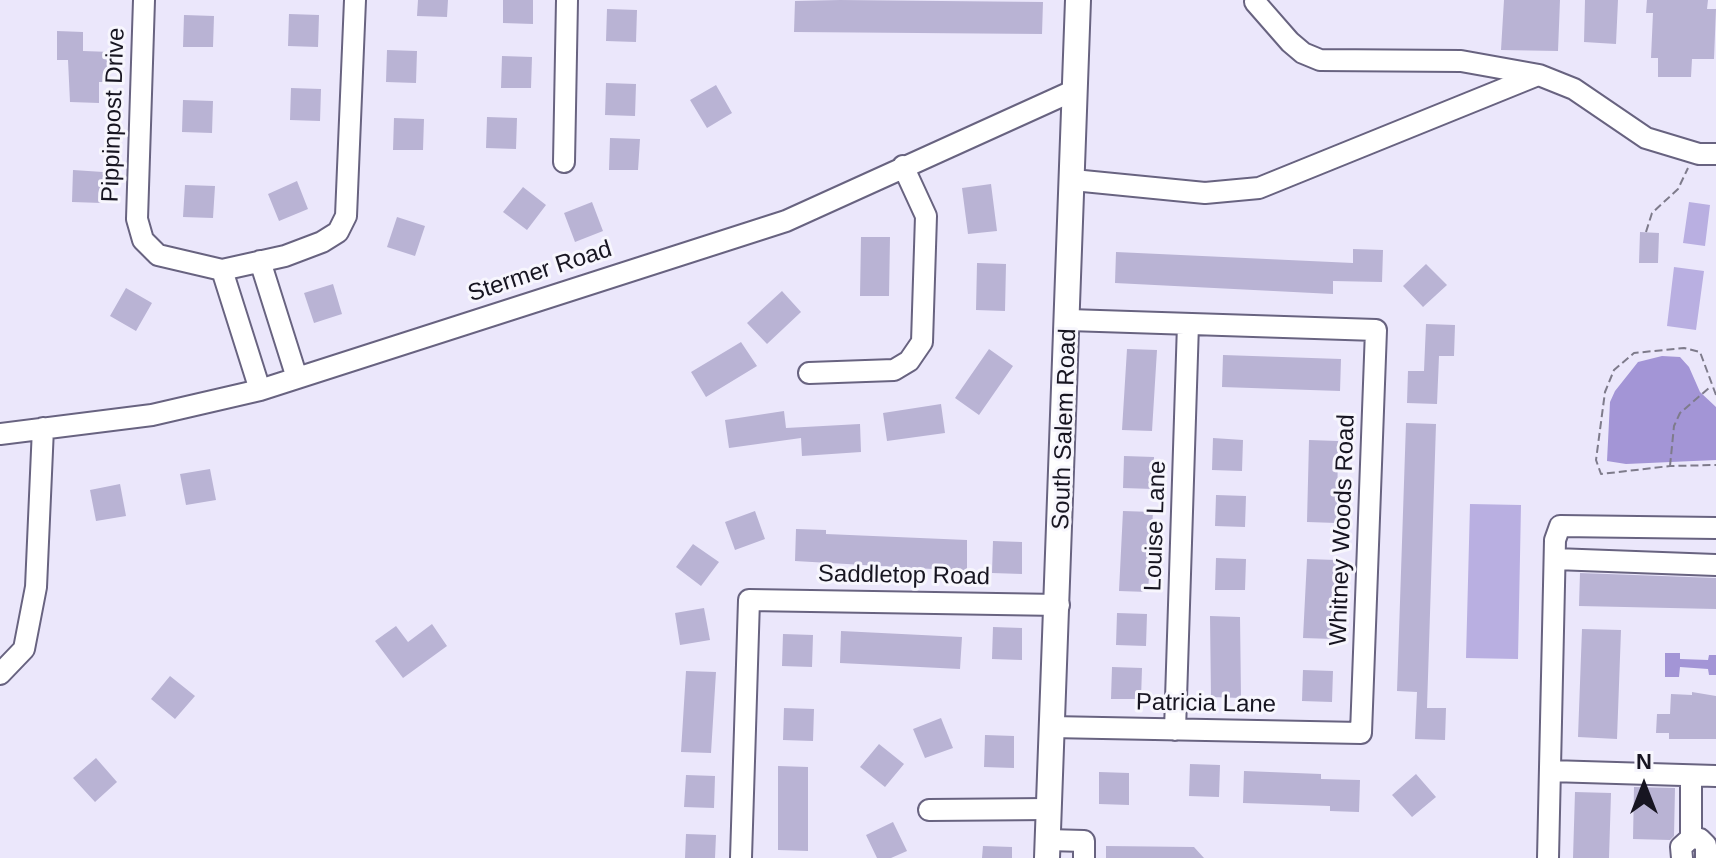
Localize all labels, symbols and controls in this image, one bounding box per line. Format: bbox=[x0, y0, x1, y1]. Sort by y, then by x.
street label: Pippinpost Drive bbox=[97, 27, 131, 203]
street label: Stermer Road bbox=[465, 235, 615, 309]
street label: South Salem Road bbox=[1047, 328, 1083, 530]
street label: Whitney Woods Road bbox=[1325, 414, 1361, 646]
street label: Louise Lane bbox=[1139, 460, 1173, 592]
street label: Saddletop Road bbox=[818, 560, 990, 592]
street label: Patricia Lane bbox=[1136, 688, 1276, 720]
north arrow bbox=[1604, 746, 1684, 826]
text: N bbox=[1636, 749, 1652, 774]

